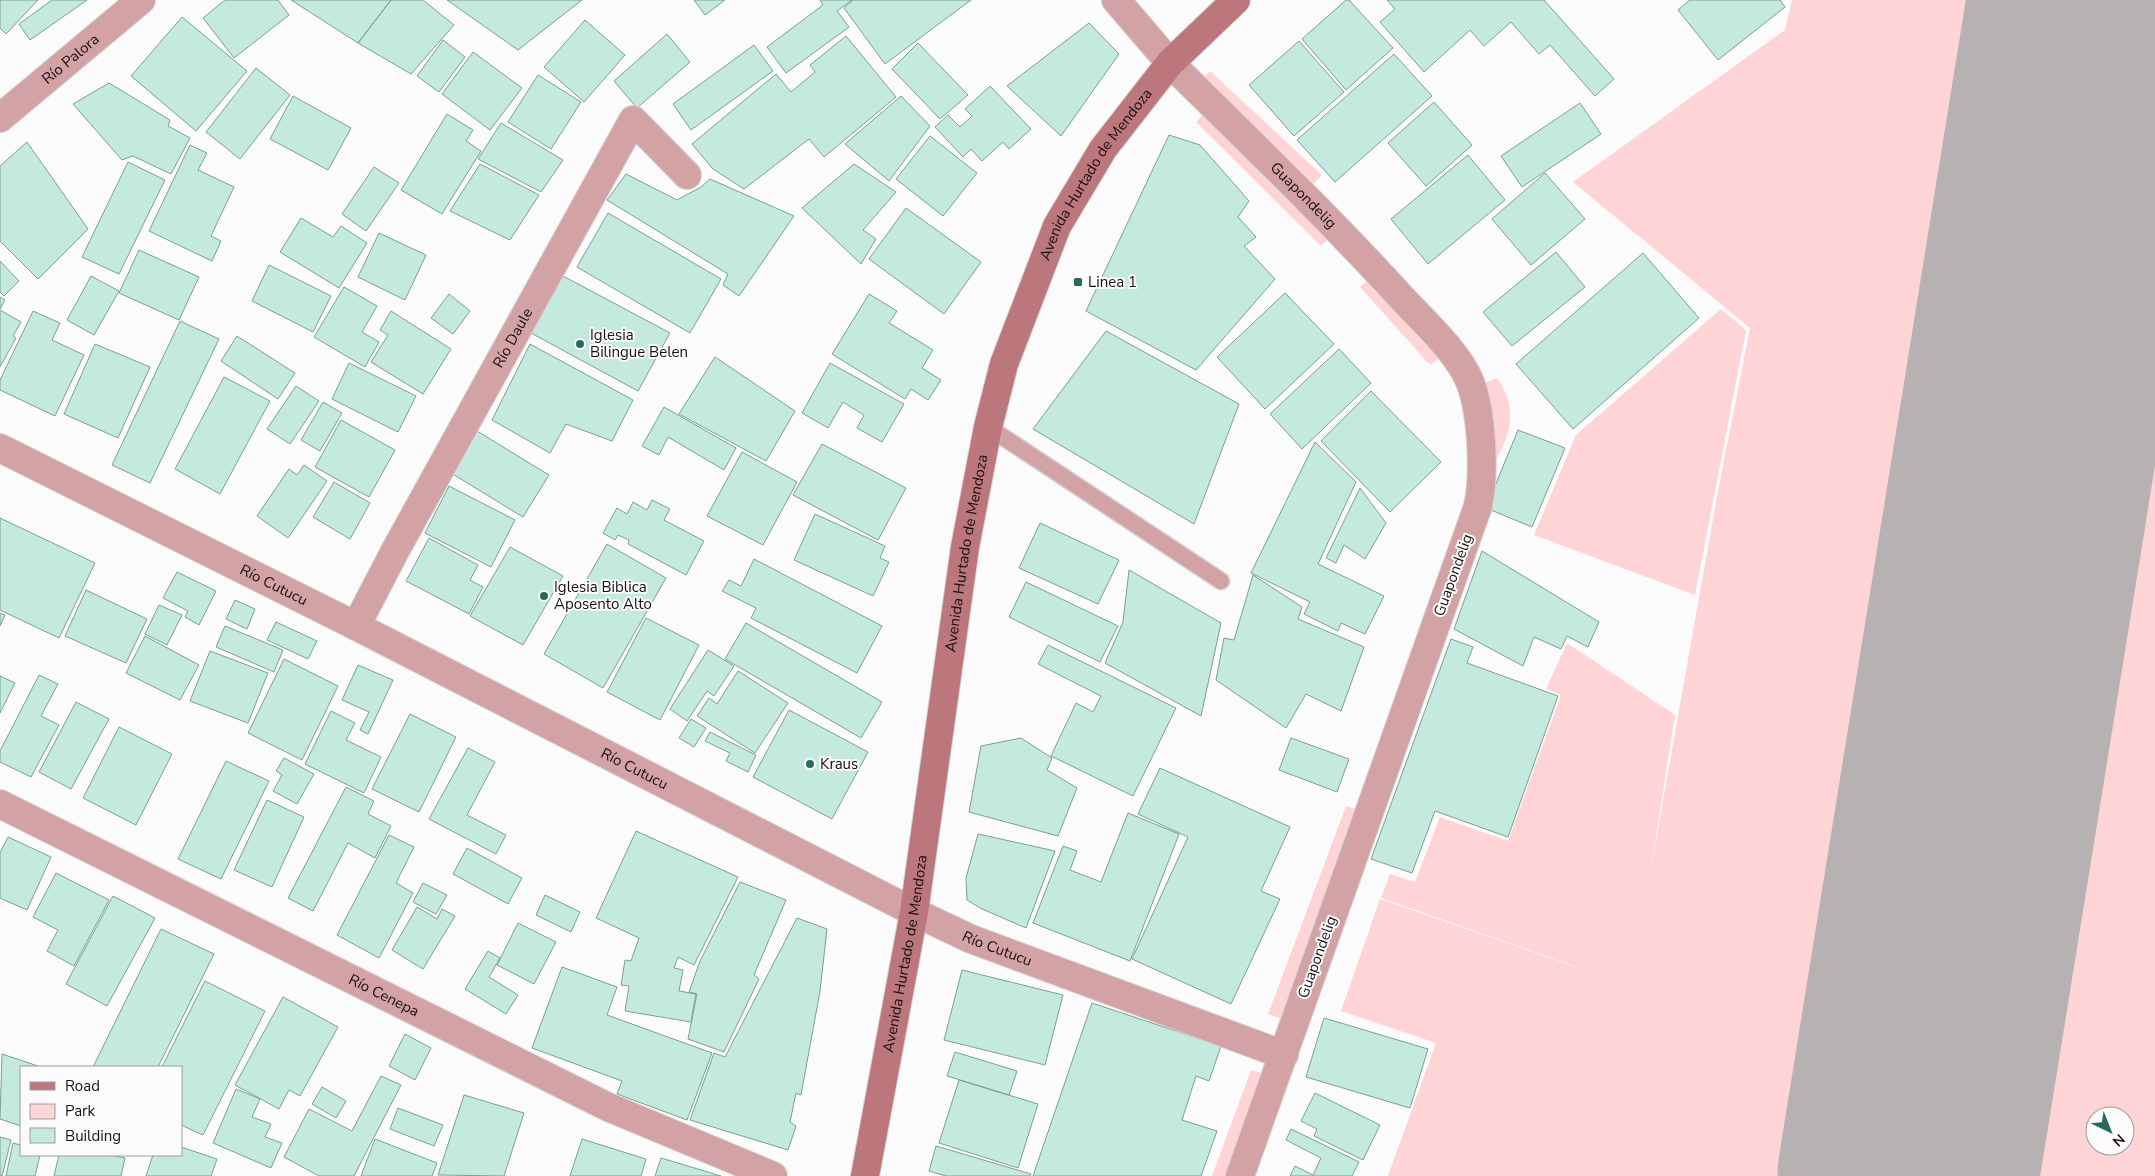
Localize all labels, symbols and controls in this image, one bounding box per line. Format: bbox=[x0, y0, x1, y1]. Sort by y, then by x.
street label: Río Palora bbox=[38, 29, 103, 89]
street label: Avenida Hurtado de Mendoza bbox=[1035, 84, 1157, 263]
street label: Guapondelig bbox=[1266, 158, 1341, 233]
place label: Linea 1 bbox=[1088, 272, 1137, 292]
marker: Linea 1 bbox=[1072, 276, 1084, 288]
street label: Río Daule bbox=[488, 304, 537, 371]
place label: Iglesia Bilingue Belen bbox=[590, 325, 688, 362]
marker: Iglesia Bilingue Belen bbox=[574, 338, 586, 350]
street label: Avenida Hurtado de Mendoza bbox=[940, 453, 993, 654]
street label: Guapondelig bbox=[1429, 531, 1477, 619]
street label: Río Cutucu bbox=[237, 560, 311, 610]
place label: Iglesia Biblica Aposento Alto bbox=[554, 577, 652, 614]
marker: Iglesia Biblica Aposento Alto bbox=[538, 590, 550, 602]
street label: Río Cutucu bbox=[597, 743, 672, 794]
place label: Kraus bbox=[820, 754, 858, 774]
marker: Kraus bbox=[804, 758, 816, 770]
street label: Avenida Hurtado de Mendoza bbox=[878, 854, 932, 1054]
street label: Guapondelig bbox=[1293, 913, 1341, 1001]
street label: Río Cutucu bbox=[959, 926, 1035, 971]
street label: Río Cenepa bbox=[345, 969, 423, 1021]
legend bbox=[20, 1066, 182, 1156]
text: Road bbox=[65, 1076, 100, 1096]
text: Park bbox=[65, 1101, 95, 1121]
north arrow bbox=[2085, 1106, 2135, 1156]
text: Building bbox=[65, 1126, 121, 1146]
text: N bbox=[2108, 1130, 2129, 1151]

